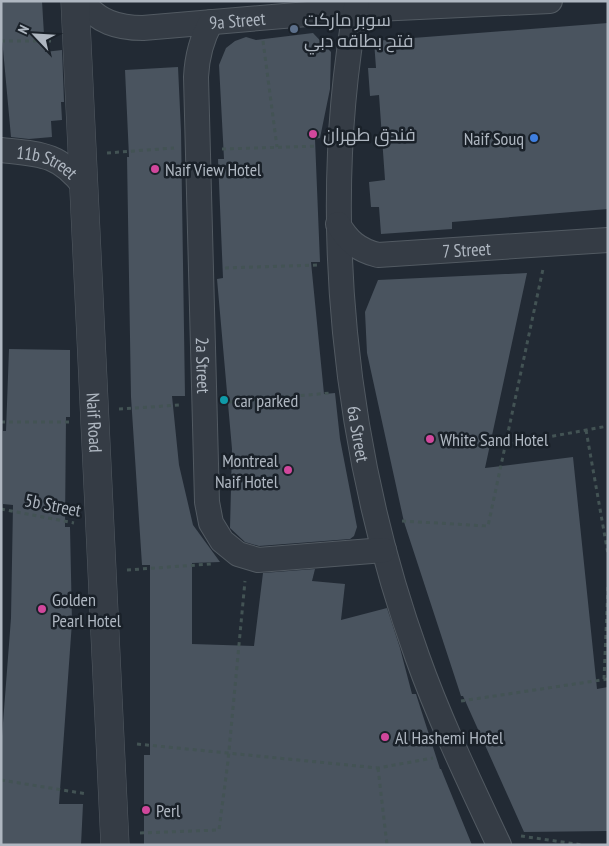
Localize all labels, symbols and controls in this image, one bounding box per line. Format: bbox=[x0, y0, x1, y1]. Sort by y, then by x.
street label: 9a Street bbox=[208, 6, 266, 34]
place label: سوبر ماركت فتح بطاقه دبي bbox=[304, 8, 414, 55]
north arrow bbox=[10, 10, 60, 60]
text: N bbox=[13, 22, 33, 37]
marker: سوبر ماركت فتح بطاقه دبي bbox=[288, 23, 300, 35]
place label: فندق طهران bbox=[323, 123, 416, 147]
place label: Naif Souq bbox=[464, 127, 524, 150]
marker: فندق طهران bbox=[307, 128, 319, 140]
marker: Naif Souq bbox=[528, 132, 540, 144]
street label: 11b Street bbox=[15, 140, 83, 184]
place label: Naif View Hotel bbox=[165, 158, 262, 181]
marker: Naif View Hotel bbox=[149, 163, 161, 175]
street label: 7 Street bbox=[442, 236, 492, 262]
street label: 2a Street bbox=[191, 337, 216, 394]
place label: car parked bbox=[234, 389, 298, 412]
street label: Naif Road bbox=[82, 392, 108, 453]
marker: car parked bbox=[218, 394, 230, 406]
street label: 6a Street bbox=[343, 404, 375, 464]
place label: White Sand Hotel bbox=[440, 428, 549, 451]
marker: White Sand Hotel bbox=[424, 433, 436, 445]
place label: Montreal Naif Hotel bbox=[215, 449, 279, 493]
marker: Montreal Naif Hotel bbox=[282, 464, 294, 476]
street label: 5b Street bbox=[23, 488, 83, 522]
place label: Golden Pearl Hotel bbox=[52, 588, 122, 632]
marker: Golden Pearl Hotel bbox=[36, 603, 48, 615]
place label: Al Hashemi Hotel bbox=[395, 726, 504, 749]
marker: Al Hashemi Hotel bbox=[379, 731, 391, 743]
place label: Perl bbox=[156, 799, 181, 822]
marker: Perl bbox=[140, 804, 152, 816]

